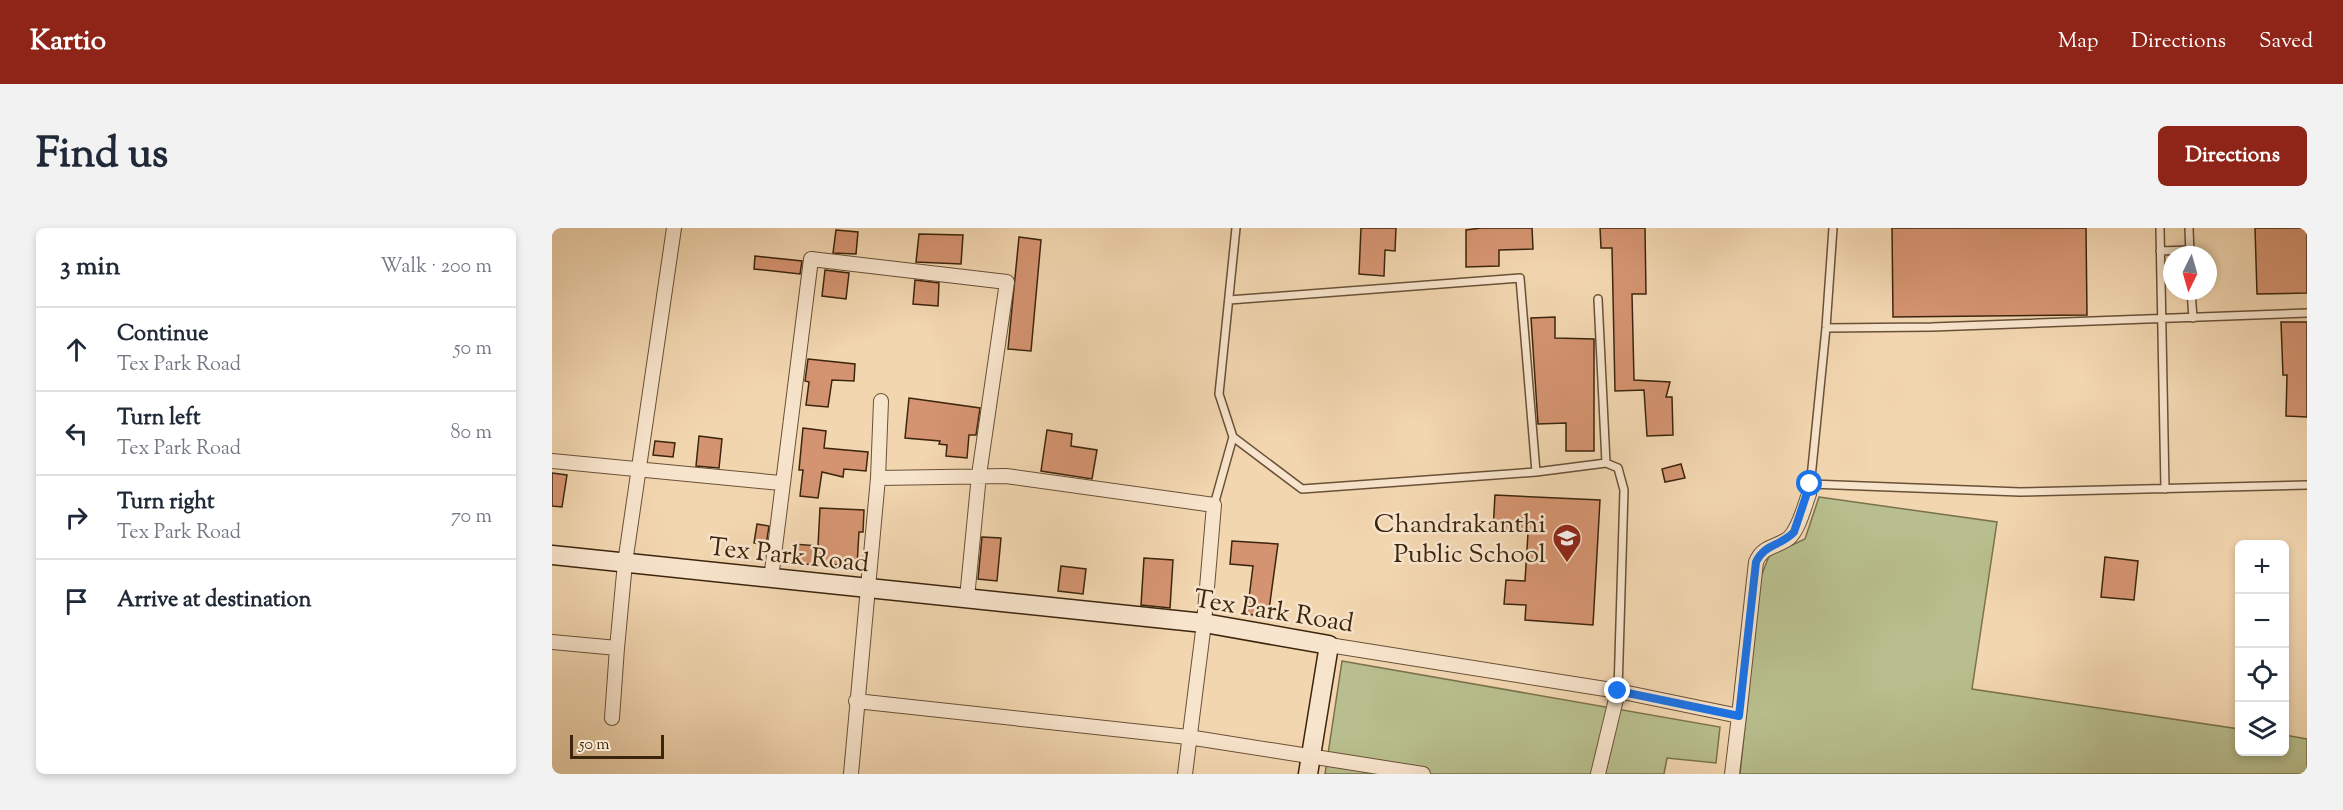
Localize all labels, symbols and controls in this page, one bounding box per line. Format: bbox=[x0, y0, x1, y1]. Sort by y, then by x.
text: Kartio bbox=[30, 22, 106, 62]
text: Map bbox=[2058, 27, 2098, 57]
text: Directions bbox=[2131, 27, 2226, 57]
text: Saved bbox=[2259, 27, 2313, 57]
text: Find us bbox=[36, 126, 168, 186]
button: Directions bbox=[2158, 126, 2307, 186]
north arrow bbox=[2163, 246, 2217, 300]
text: 3 min bbox=[60, 249, 120, 286]
text: Walk · 200 m bbox=[380, 253, 492, 282]
text: Continue bbox=[117, 319, 208, 351]
icon: ahead bbox=[60, 333, 93, 366]
text: 50 m bbox=[454, 335, 492, 364]
text: Tex Park Road bbox=[117, 351, 241, 380]
text: Turn left bbox=[117, 403, 200, 435]
icon: left bbox=[60, 417, 93, 450]
text: 80 m bbox=[451, 419, 492, 448]
text: Tex Park Road bbox=[117, 435, 241, 464]
route start bbox=[1796, 470, 1822, 496]
text: Turn right bbox=[117, 487, 214, 519]
icon: right bbox=[60, 501, 93, 534]
text: 70 m bbox=[451, 503, 492, 532]
place label: Chandrakanthi Public School bbox=[1374, 507, 1546, 574]
text: Tex Park Road bbox=[117, 519, 241, 548]
school or university icon: Chandrakanthi Public School bbox=[1551, 522, 1583, 564]
street label: Tex Park Road bbox=[707, 530, 871, 583]
map controls bbox=[2235, 540, 2289, 756]
button: + bbox=[2235, 540, 2289, 594]
street label: Tex Park Road bbox=[1191, 582, 1356, 643]
icon: arrive bbox=[60, 585, 93, 618]
text: Arrive at destination bbox=[117, 585, 312, 617]
button: − bbox=[2235, 594, 2289, 648]
button: locate bbox=[2235, 648, 2289, 702]
route end bbox=[1604, 677, 1630, 703]
button: layers bbox=[2235, 702, 2289, 756]
scale bar bbox=[570, 732, 664, 760]
text: 50 m bbox=[579, 734, 610, 757]

